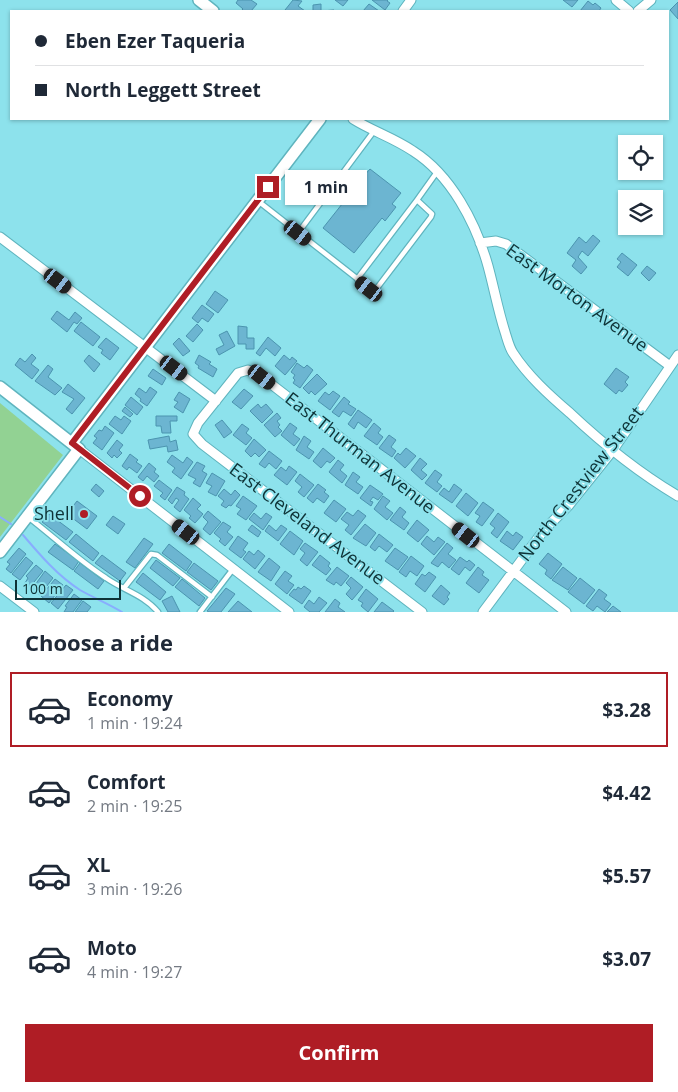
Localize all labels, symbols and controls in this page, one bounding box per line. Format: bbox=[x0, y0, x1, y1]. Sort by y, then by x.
text: Eben Ezer Taqueria bbox=[65, 28, 245, 54]
text: North Leggett Street bbox=[65, 77, 261, 103]
map controls bbox=[618, 135, 663, 235]
button: locate bbox=[618, 135, 663, 180]
callout: 1 min bbox=[286, 170, 368, 204]
route end bbox=[257, 176, 279, 198]
text: 1 min bbox=[304, 176, 348, 198]
button: layers bbox=[618, 190, 663, 235]
car bbox=[281, 218, 314, 248]
street label: East Morton Avenue bbox=[502, 238, 653, 357]
car bbox=[41, 266, 74, 296]
car bbox=[352, 274, 385, 304]
car bbox=[157, 353, 190, 383]
car bbox=[245, 362, 278, 392]
street label: East Thurman Avenue bbox=[281, 386, 441, 518]
street label: North Crestview Street bbox=[512, 401, 648, 566]
street label: East Cleveland Avenue bbox=[225, 457, 390, 590]
route start bbox=[129, 485, 151, 507]
place label: Shell bbox=[34, 501, 74, 525]
marker: Shell bbox=[78, 508, 90, 520]
car bbox=[169, 517, 202, 547]
car bbox=[449, 520, 482, 550]
scale bar bbox=[15, 577, 121, 600]
text: 100 m bbox=[22, 579, 63, 598]
text: Choose a ride bbox=[25, 627, 173, 657]
text: Economy bbox=[87, 686, 173, 712]
icon: car bbox=[27, 687, 72, 732]
text: $3.28 bbox=[602, 697, 651, 723]
text: 1 min · 19:24 bbox=[87, 712, 182, 734]
text: Comfort bbox=[87, 769, 166, 795]
icon: car bbox=[27, 770, 72, 815]
text: $4.42 bbox=[602, 780, 651, 806]
text: 2 min · 19:25 bbox=[87, 795, 182, 817]
text: XL bbox=[87, 852, 110, 878]
icon: car bbox=[27, 853, 72, 898]
text: $5.57 bbox=[602, 863, 651, 889]
text: 3 min · 19:26 bbox=[87, 878, 182, 900]
text: Moto bbox=[87, 935, 137, 961]
icon: car bbox=[27, 936, 72, 981]
text: $3.07 bbox=[602, 946, 651, 972]
text: 4 min · 19:27 bbox=[87, 961, 182, 983]
button: Confirm bbox=[25, 1024, 653, 1082]

